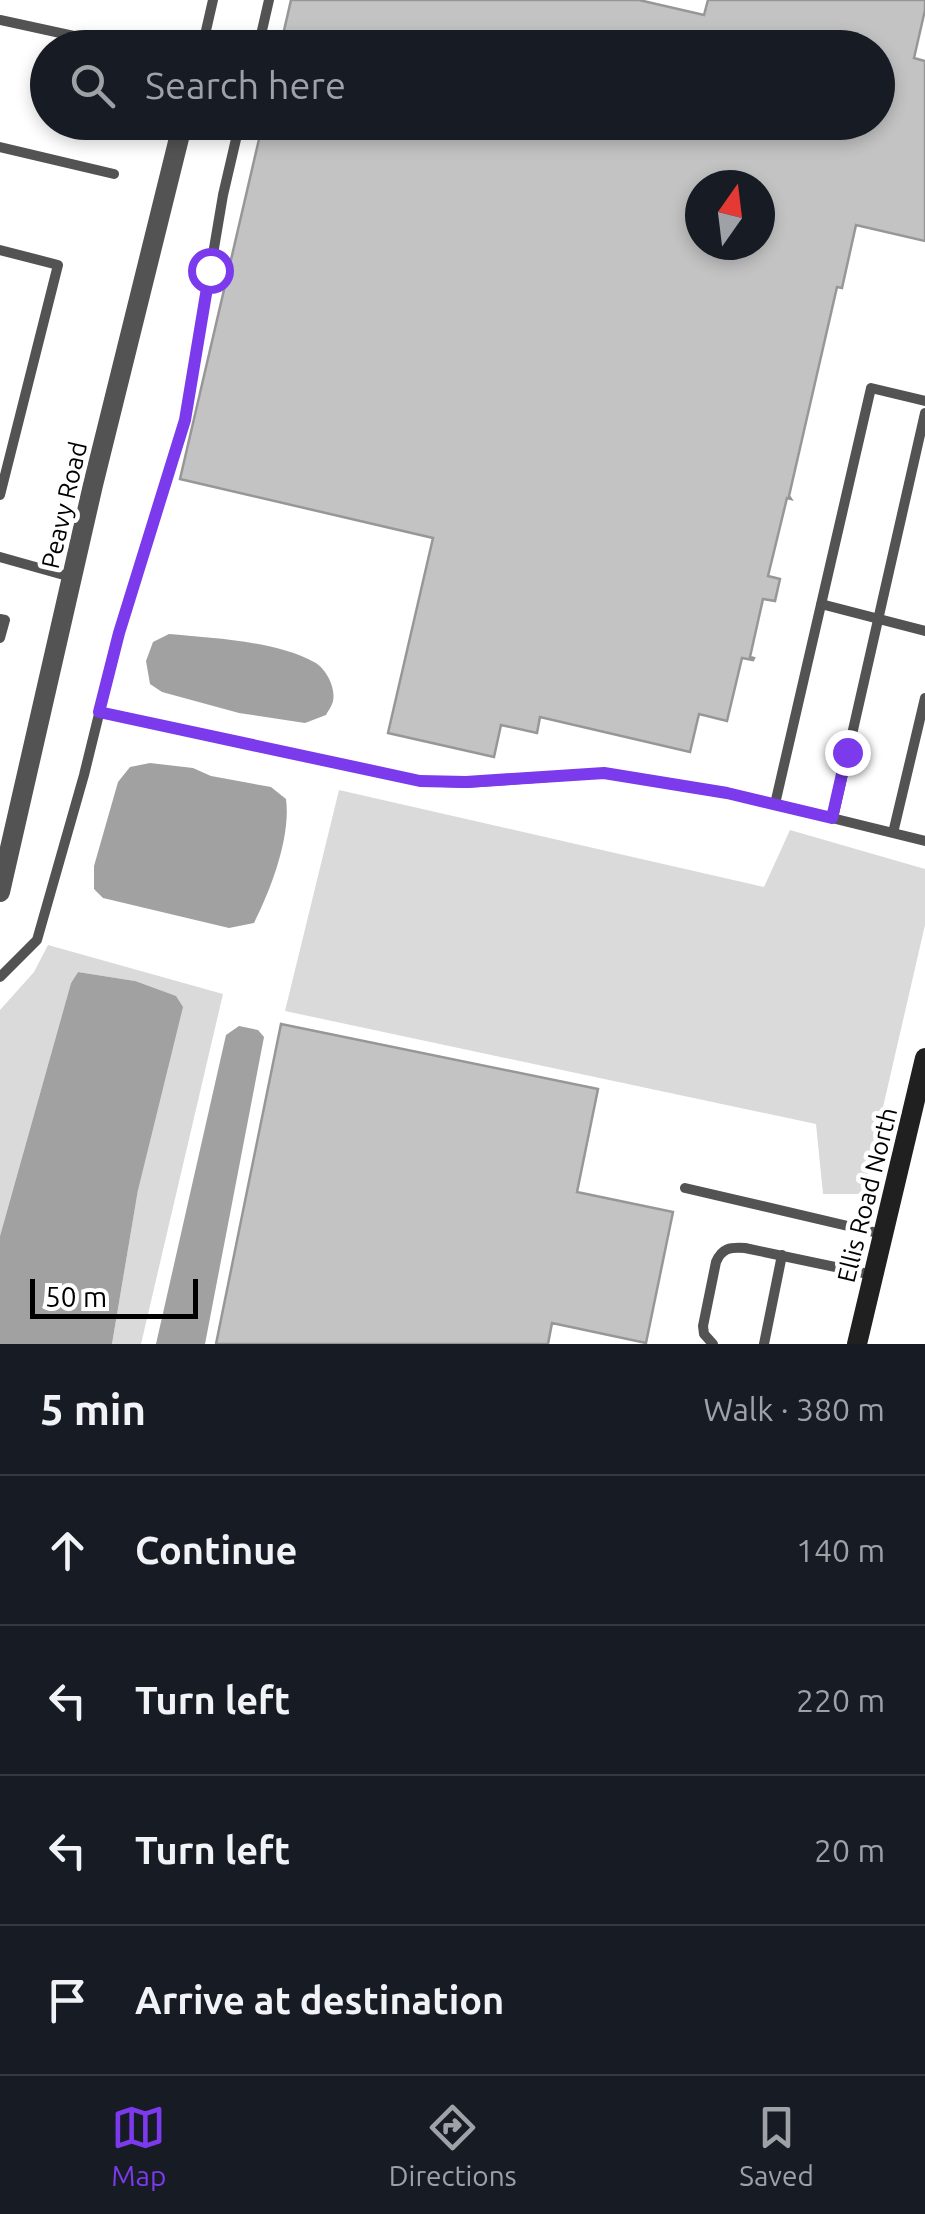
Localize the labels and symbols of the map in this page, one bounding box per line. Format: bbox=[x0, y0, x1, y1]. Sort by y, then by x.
north arrow bbox=[685, 170, 775, 260]
route start bbox=[188, 248, 234, 294]
street label: Peavy Road bbox=[36, 439, 92, 571]
route end bbox=[825, 730, 871, 776]
street label: Ellis Road North bbox=[832, 1105, 902, 1285]
scale bar bbox=[30, 1274, 198, 1318]

